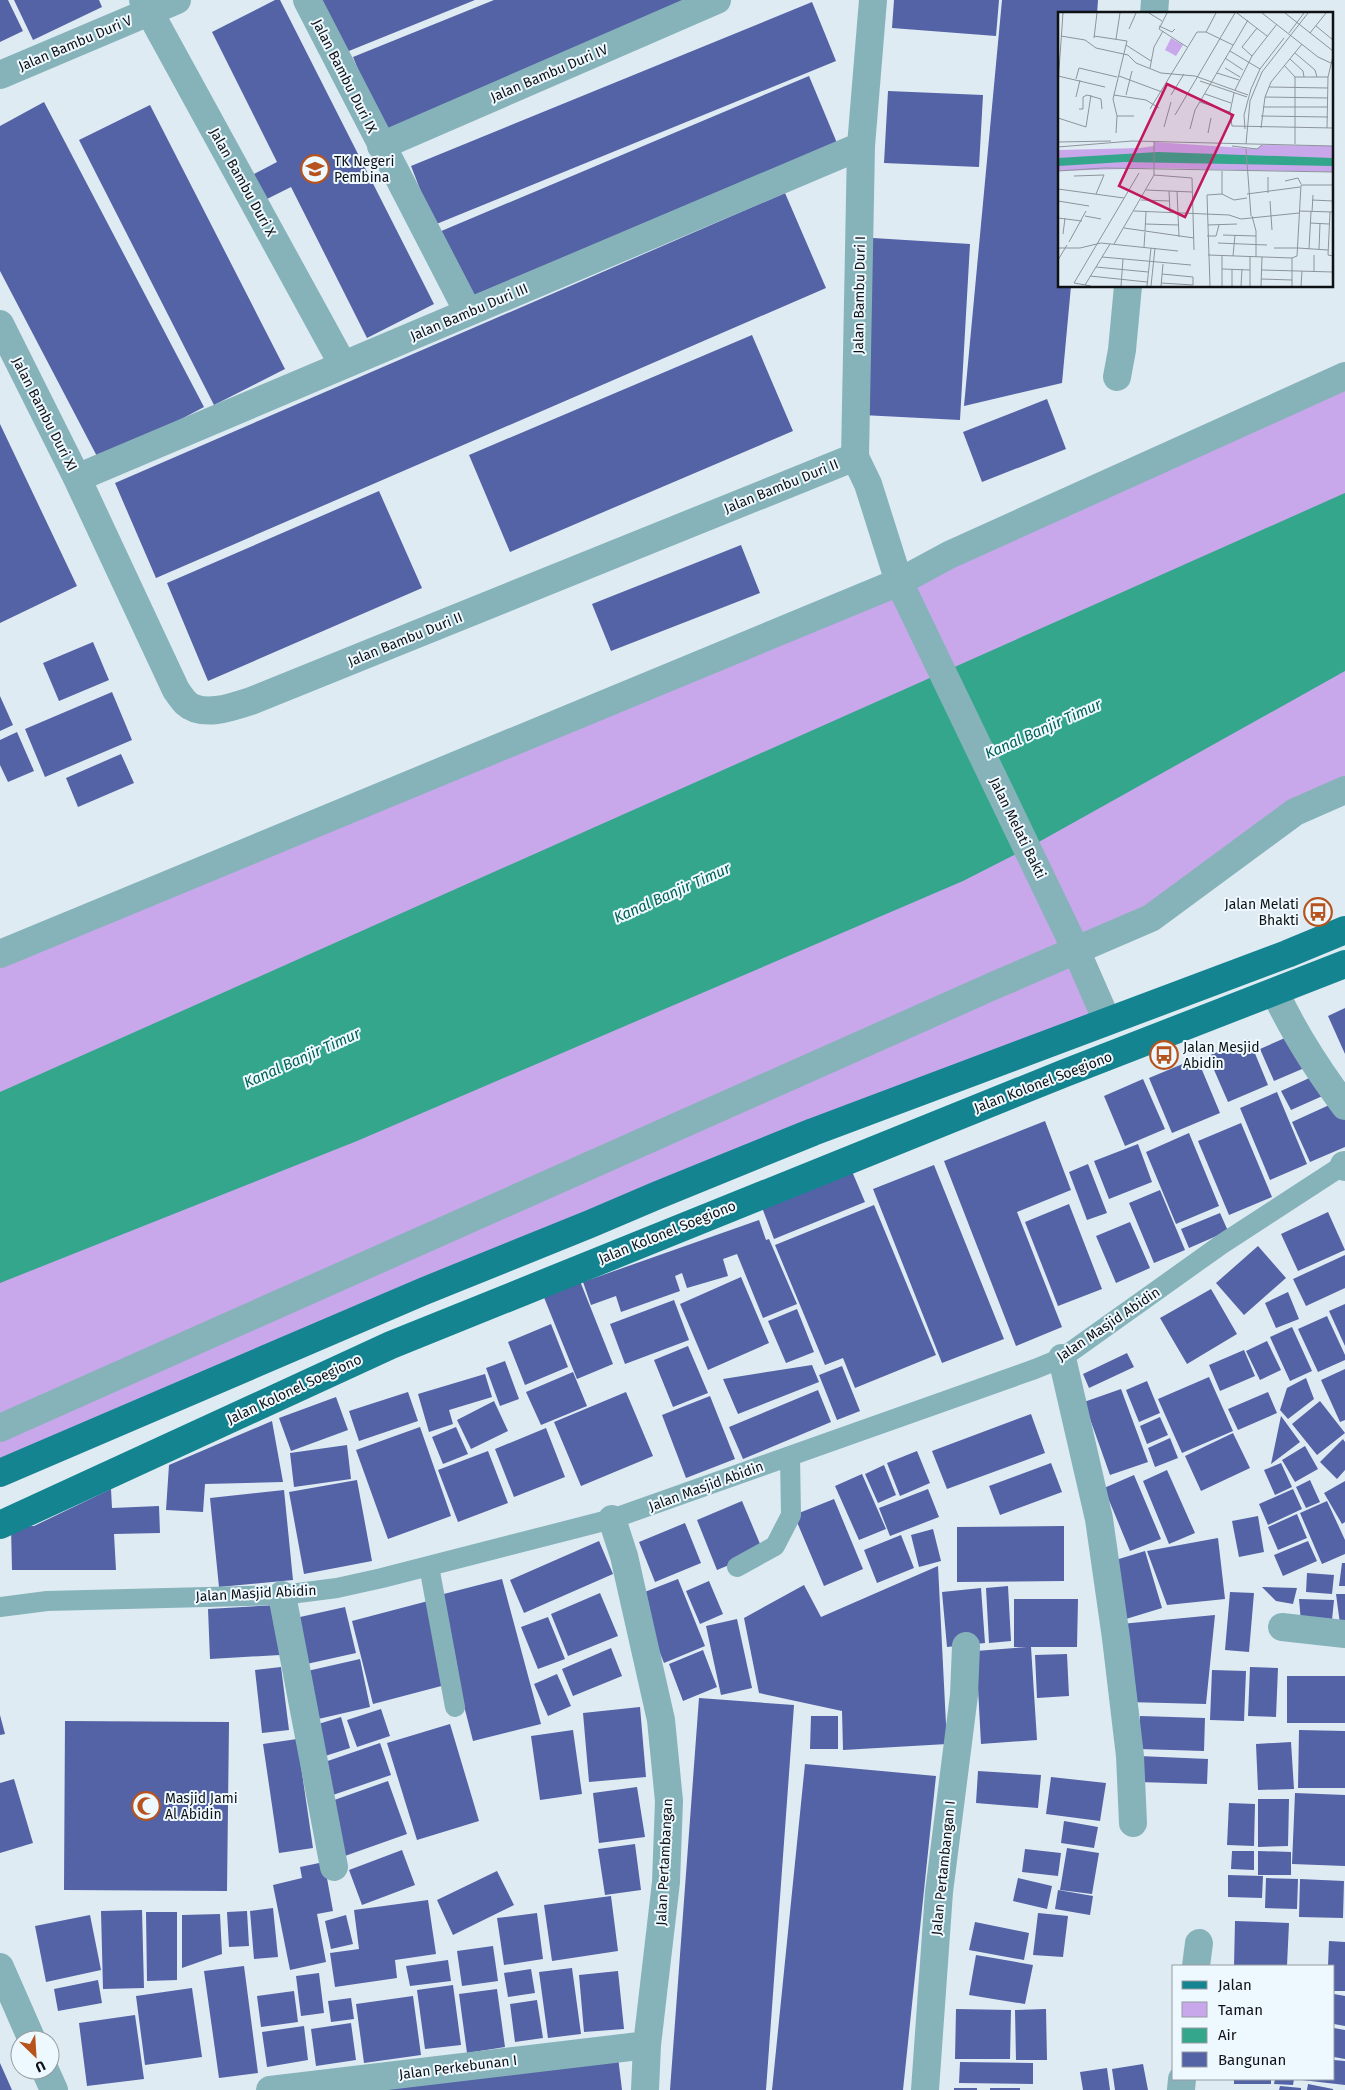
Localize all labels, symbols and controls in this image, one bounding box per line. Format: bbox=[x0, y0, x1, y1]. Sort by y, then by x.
street label: Jalan Bambu Duri V bbox=[16, 12, 135, 75]
inset map bbox=[1058, 12, 1332, 288]
street label: Jalan Bambu Duri IX bbox=[308, 16, 381, 136]
street label: Jalan Bambu Duri IV bbox=[488, 41, 611, 106]
street label: Jalan Bambu Duri X bbox=[206, 125, 280, 240]
place label: TK Negeri Pembina bbox=[334, 153, 394, 186]
school or university icon: TK Negeri Pembina bbox=[300, 154, 330, 184]
street label: Jalan Bambu Duri I bbox=[850, 236, 869, 354]
street label: Jalan Bambu Duri III bbox=[408, 280, 531, 345]
street label: Jalan Bambu Duri XI bbox=[8, 354, 81, 474]
street label: Jalan Bambu Duri II bbox=[721, 456, 841, 517]
street label: Jalan Bambu Duri II bbox=[345, 609, 465, 670]
water label: Kanal Banjir Timur bbox=[982, 695, 1105, 763]
street label: Jalan Melati Bakti bbox=[986, 775, 1049, 882]
water label: Kanal Banjir Timur bbox=[611, 859, 734, 927]
place label: Jalan Melati Bhakti bbox=[1225, 896, 1299, 929]
bus stop icon: Jalan Melati Bhakti bbox=[1303, 897, 1333, 927]
water label: Kanal Banjir Timur bbox=[241, 1024, 364, 1092]
place label: Jalan Mesjid Abidin bbox=[1183, 1039, 1260, 1072]
bus stop icon: Jalan Mesjid Abidin bbox=[1149, 1040, 1179, 1070]
street label: Jalan Kolonel Soegiono bbox=[972, 1048, 1115, 1117]
street label: Jalan Kolonel Soegiono bbox=[596, 1197, 738, 1268]
street label: Jalan Masjid Abidin bbox=[1053, 1284, 1163, 1365]
street label: Jalan Kolonel Soegiono bbox=[224, 1351, 364, 1428]
street label: Jalan Masjid Abidin bbox=[646, 1458, 766, 1515]
street label: Jalan Masjid Abidin bbox=[195, 1582, 317, 1605]
place label: Masjid Jami Al Abidin bbox=[165, 1790, 238, 1823]
mosque icon: Masjid Jami Al Abidin bbox=[131, 1791, 161, 1821]
street label: Jalan Pertambangan bbox=[653, 1798, 676, 1926]
street label: Jalan Pertambangan I bbox=[928, 1800, 959, 1936]
legend bbox=[1172, 1965, 1335, 2080]
text: Jalan bbox=[1218, 1976, 1252, 1994]
text: Taman bbox=[1218, 2001, 1263, 2019]
text: Air bbox=[1218, 2026, 1237, 2044]
north arrow bbox=[10, 2030, 60, 2080]
text: Bangunan bbox=[1218, 2051, 1286, 2069]
street label: Jalan Perkebunan I bbox=[398, 2052, 518, 2083]
text: U bbox=[33, 2057, 48, 2076]

